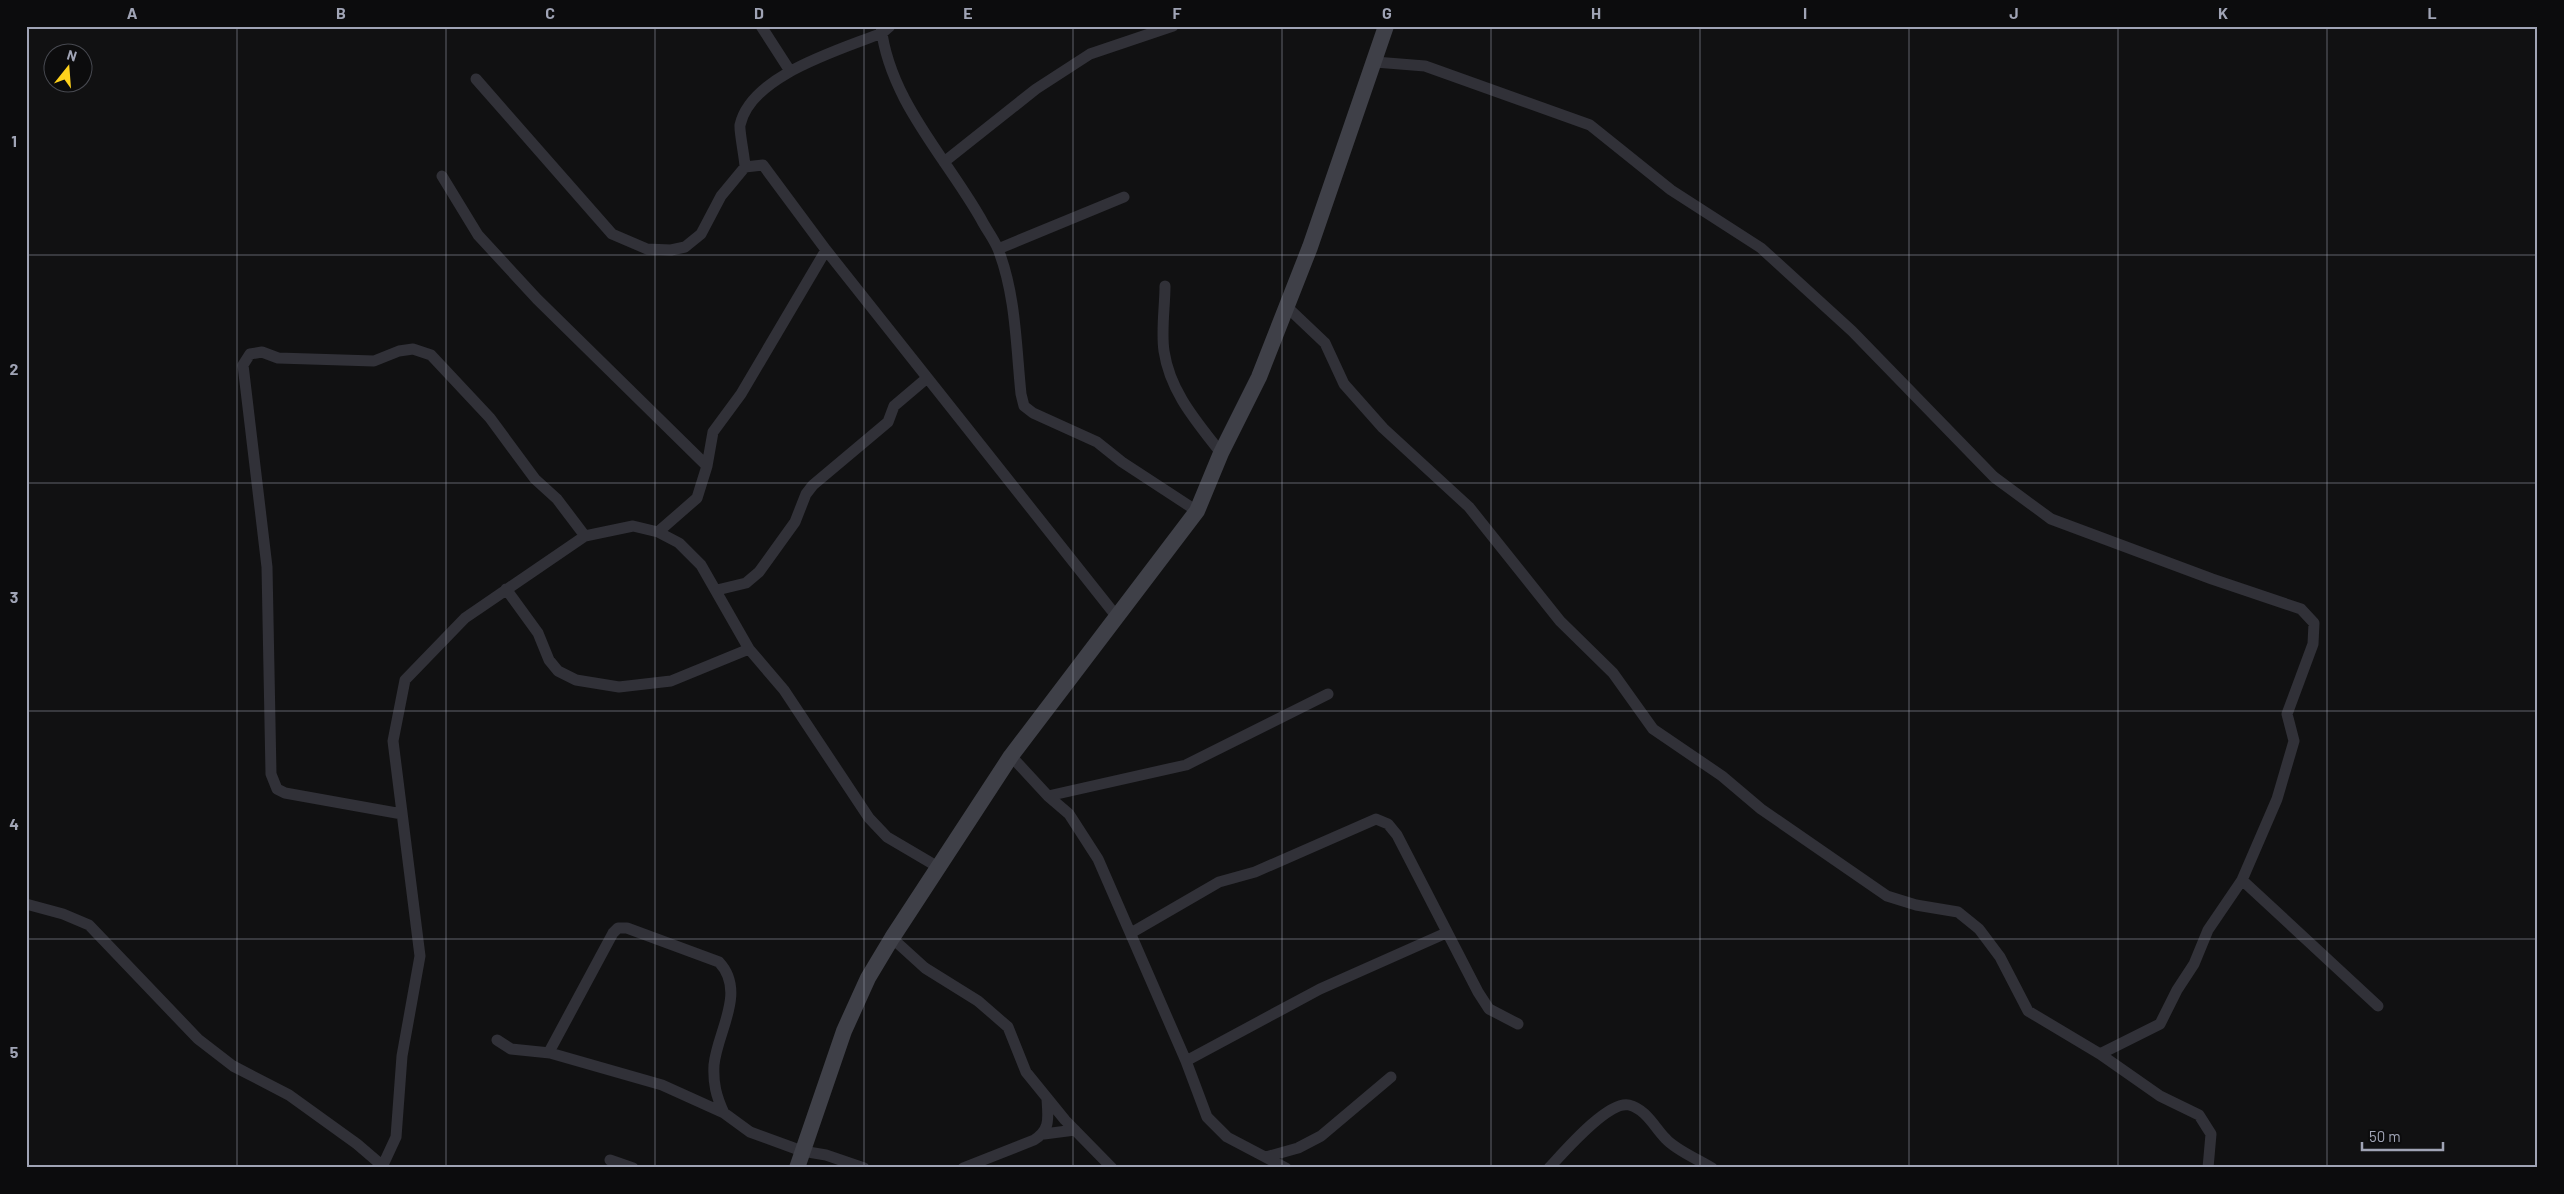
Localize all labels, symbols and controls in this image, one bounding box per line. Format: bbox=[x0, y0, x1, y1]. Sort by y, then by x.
text: A bbox=[127, 3, 138, 22]
text: B bbox=[336, 3, 346, 22]
text: C bbox=[545, 3, 555, 22]
text: D bbox=[754, 3, 764, 22]
text: E bbox=[963, 3, 973, 22]
text: F bbox=[1173, 3, 1182, 22]
text: G bbox=[1382, 3, 1392, 22]
text: H bbox=[1591, 3, 1601, 22]
text: I bbox=[1803, 3, 1807, 22]
text: J bbox=[2009, 3, 2019, 22]
text: K bbox=[2218, 3, 2228, 22]
text: L bbox=[2427, 3, 2437, 22]
north arrow bbox=[42, 42, 92, 92]
text: N bbox=[65, 46, 79, 65]
text: 1 bbox=[11, 131, 17, 150]
text: 2 bbox=[10, 359, 19, 378]
text: 3 bbox=[10, 587, 18, 606]
text: 4 bbox=[9, 814, 19, 833]
text: 5 bbox=[10, 1042, 19, 1061]
scale bar bbox=[2362, 1119, 2443, 1151]
text: 50 m bbox=[2369, 1127, 2401, 1145]

